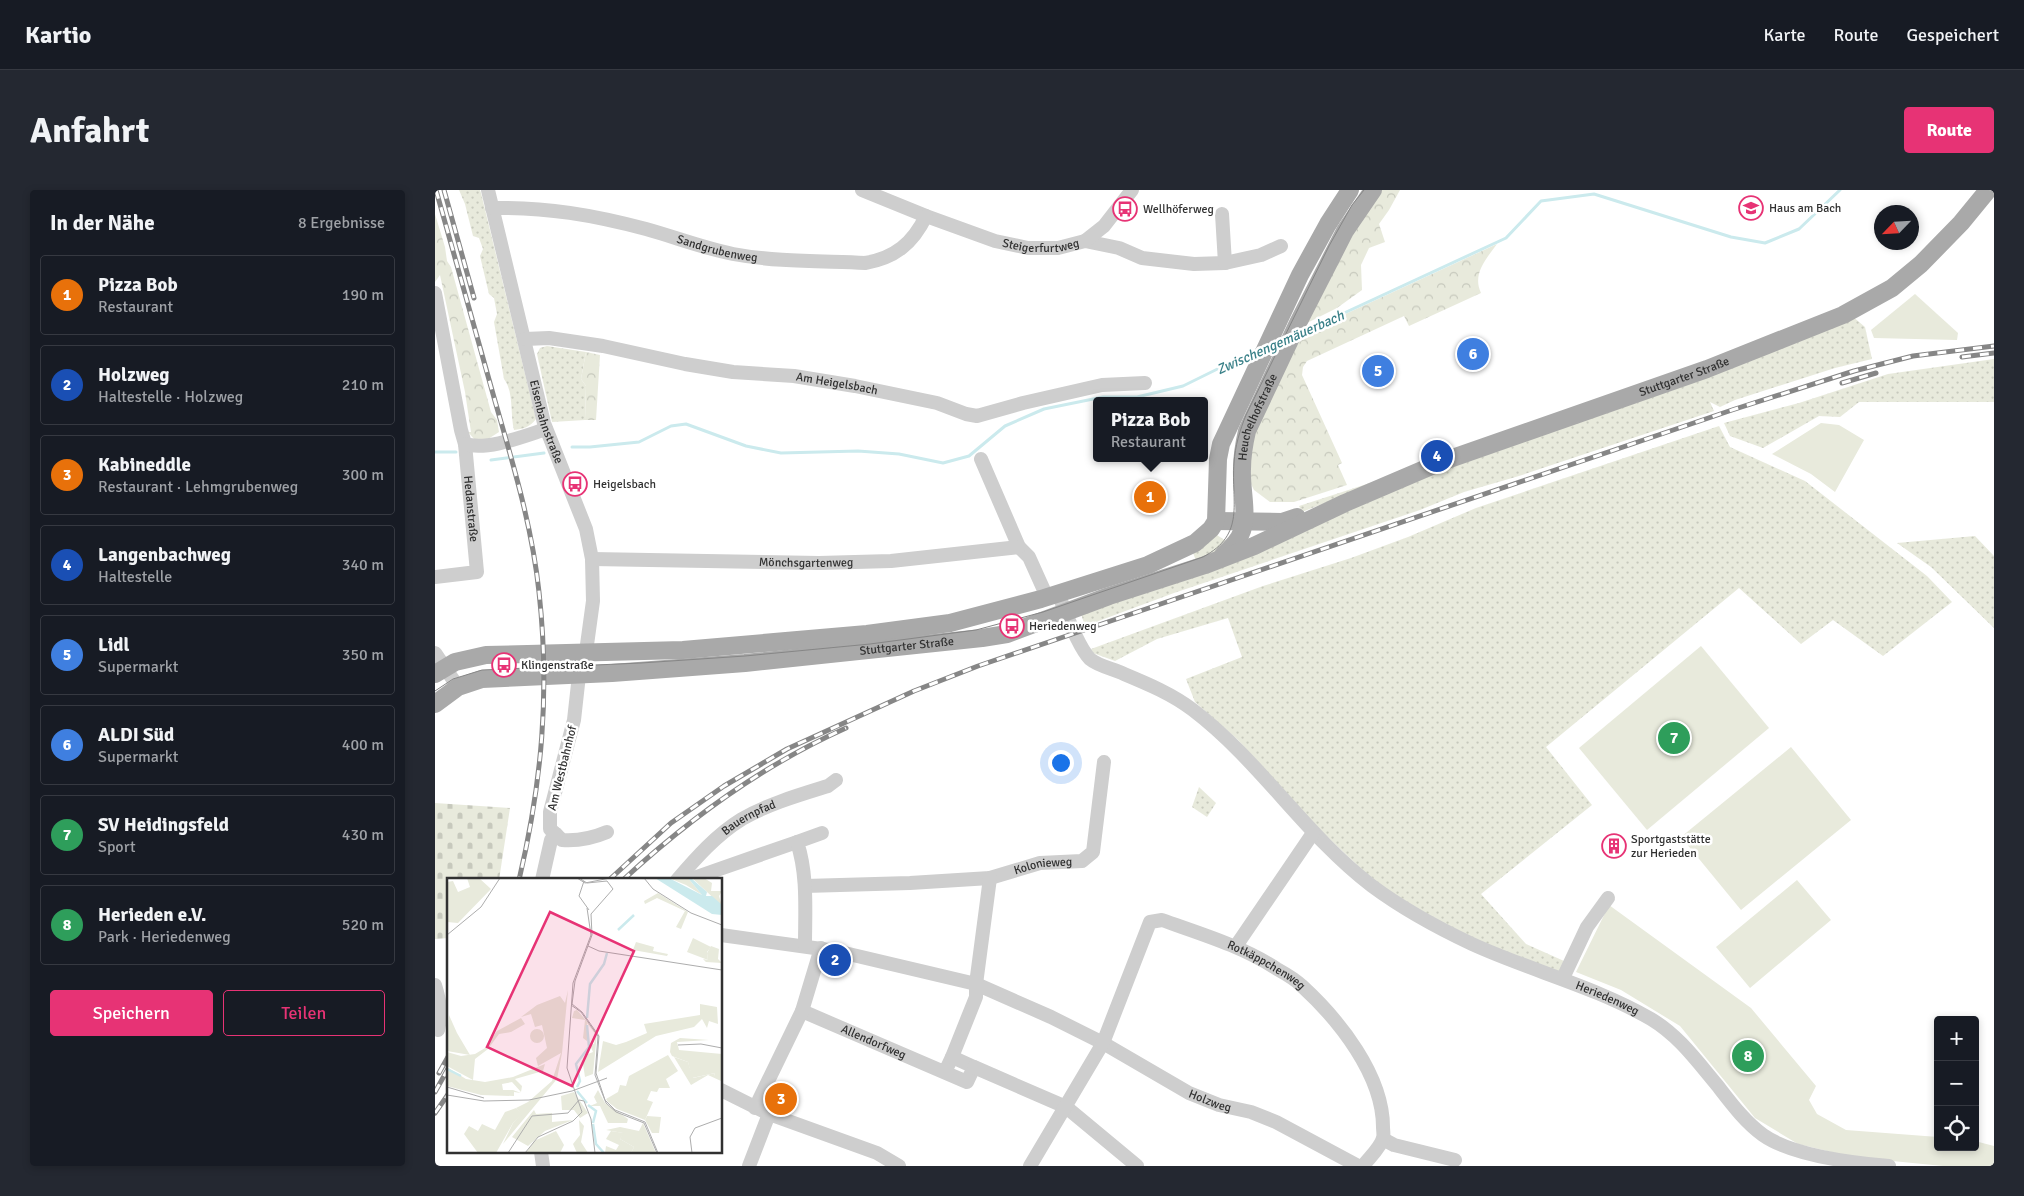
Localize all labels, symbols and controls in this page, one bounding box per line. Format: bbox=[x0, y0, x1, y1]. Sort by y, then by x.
text: Kartio bbox=[25, 20, 91, 50]
text: Karte bbox=[1764, 24, 1806, 46]
text: Route bbox=[1834, 24, 1879, 46]
text: Gespeichert bbox=[1907, 24, 1999, 46]
button: Route bbox=[1904, 107, 1994, 153]
text: Anfahrt bbox=[30, 109, 149, 152]
school or university icon: Haus am Bach bbox=[1738, 195, 1764, 221]
bus stop icon: Wellhöferweg bbox=[1112, 196, 1138, 222]
place label: Haus am Bach bbox=[1769, 201, 1841, 216]
place label: Wellhöferweg bbox=[1143, 202, 1214, 217]
north arrow bbox=[1874, 205, 1919, 250]
text: In der Nähe bbox=[50, 210, 155, 236]
text: 8 Ergebnisse bbox=[298, 213, 385, 233]
street label: Sandgrubenweg bbox=[675, 232, 758, 266]
street label: Steigerfurtweg bbox=[1001, 236, 1081, 256]
text: Pizza Bob bbox=[98, 273, 178, 297]
text: 1 bbox=[63, 285, 71, 305]
text: 190 m bbox=[342, 285, 384, 305]
text: Restaurant bbox=[98, 297, 173, 317]
water label: Zwischengemäuerbach bbox=[1214, 307, 1347, 378]
pin: 6 bbox=[1457, 335, 1489, 373]
pin: 5 bbox=[1362, 352, 1394, 390]
street label: Stuttgarter Straße bbox=[1637, 354, 1732, 400]
text: Holzweg bbox=[98, 363, 170, 387]
street label: Am Heigelsbach bbox=[795, 369, 879, 399]
street label: Heuchelhofstraße bbox=[1235, 371, 1281, 461]
text: 2 bbox=[63, 375, 71, 395]
text: 210 m bbox=[342, 375, 384, 395]
street label: Eisenbahnstraße bbox=[526, 379, 566, 466]
text: Haltestelle · Holzweg bbox=[98, 387, 243, 407]
popup bbox=[1093, 397, 1208, 462]
text: Pizza Bob bbox=[1111, 408, 1190, 432]
text: Restaurant bbox=[1111, 432, 1186, 452]
pin: 4 bbox=[1421, 437, 1453, 475]
text: Kabineddle bbox=[98, 453, 191, 477]
text: 3 bbox=[63, 465, 71, 485]
text: 300 m bbox=[342, 465, 384, 485]
bus stop icon: Heigelsbach bbox=[562, 471, 588, 497]
street label: Hedanstraße bbox=[460, 475, 481, 543]
text: Restaurant · Lehmgrubenweg bbox=[98, 477, 298, 497]
place label: Heigelsbach bbox=[593, 477, 656, 492]
pin: 1 bbox=[1134, 478, 1166, 516]
text: Langenbachweg bbox=[98, 543, 231, 567]
text: 4 bbox=[63, 555, 71, 575]
text: 340 m bbox=[342, 555, 384, 575]
street label: Mönchsgartenweg bbox=[759, 555, 853, 571]
text: Haltestelle bbox=[98, 567, 172, 587]
bus stop icon: Heriedenweg bbox=[999, 613, 1025, 639]
place label: Heriedenweg bbox=[1029, 619, 1097, 634]
text: Lidl bbox=[98, 633, 130, 657]
street label: Stuttgarter Straße bbox=[859, 634, 955, 659]
text: 5 bbox=[63, 645, 71, 665]
text: 350 m bbox=[342, 645, 384, 665]
bus stop icon: Klingenstraße bbox=[491, 652, 517, 678]
text: Supermarkt bbox=[98, 657, 178, 677]
place label: Klingenstraße bbox=[521, 658, 594, 673]
pin: 7 bbox=[1658, 719, 1690, 757]
text: ALDI Süd bbox=[98, 723, 174, 747]
street label: Am Westbahnhof bbox=[545, 723, 581, 812]
text: 6 bbox=[63, 735, 71, 755]
text: 400 m bbox=[342, 735, 384, 755]
text: Supermarkt bbox=[98, 747, 178, 767]
your location bbox=[1048, 750, 1074, 776]
street label: Bauernpfad bbox=[719, 797, 778, 839]
text: SV Heidingsfeld bbox=[98, 813, 229, 837]
text: 7 bbox=[63, 825, 71, 845]
text: 430 m bbox=[342, 825, 384, 845]
place label: Sportgaststätte zur Herieden bbox=[1631, 832, 1711, 861]
building icon: Sportgaststätte zur Herieden bbox=[1601, 833, 1627, 859]
text: Sport bbox=[98, 837, 136, 857]
street label: Kolonieweg bbox=[1012, 854, 1073, 878]
inset map bbox=[447, 878, 723, 1154]
text: Herieden e.V. bbox=[98, 903, 207, 927]
text: 8 bbox=[63, 915, 71, 935]
text: 520 m bbox=[342, 915, 384, 935]
text: Park · Heriedenweg bbox=[98, 927, 231, 947]
street label: Rotkäppchenweg bbox=[1225, 937, 1308, 993]
pin: 2 bbox=[819, 941, 851, 979]
street label: Heriedenweg bbox=[1573, 978, 1641, 1019]
button: Speichern bbox=[50, 990, 213, 1036]
button: Teilen bbox=[223, 990, 385, 1036]
map controls bbox=[1934, 1016, 1979, 1151]
button: + bbox=[1934, 1016, 1979, 1061]
street label: Allendorfweg bbox=[839, 1022, 908, 1063]
pin: 8 bbox=[1732, 1037, 1764, 1075]
button: − bbox=[1934, 1061, 1979, 1106]
pin: 3 bbox=[765, 1080, 797, 1118]
street label: Holzweg bbox=[1186, 1087, 1233, 1115]
button: locate bbox=[1934, 1106, 1979, 1151]

